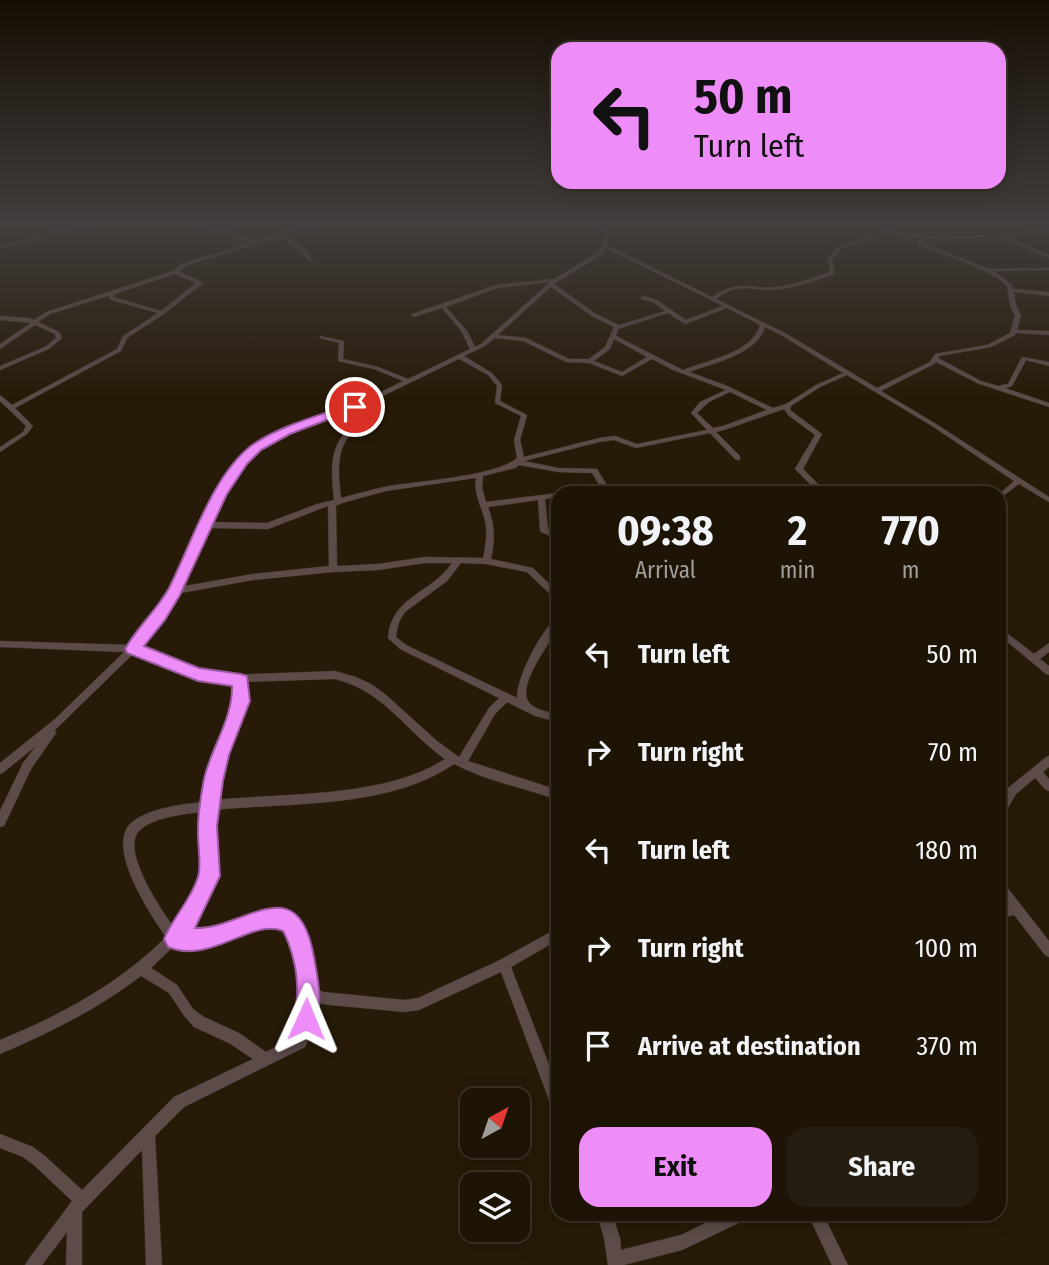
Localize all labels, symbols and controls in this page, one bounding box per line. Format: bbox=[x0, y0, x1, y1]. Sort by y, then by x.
text: 50 m bbox=[694, 67, 792, 126]
icon: left bbox=[579, 70, 670, 161]
text: Turn left bbox=[694, 127, 804, 165]
pin bbox=[325, 377, 385, 437]
icon: arrive bbox=[336, 388, 374, 426]
text: 09:38 bbox=[617, 506, 714, 556]
text: 2 bbox=[788, 506, 807, 556]
text: 770 bbox=[881, 506, 940, 556]
text: Arrival bbox=[635, 556, 696, 584]
text: min bbox=[780, 556, 815, 584]
text: m bbox=[902, 556, 920, 584]
icon: left bbox=[579, 635, 617, 673]
text: Turn left bbox=[638, 639, 730, 670]
text: 50 m bbox=[926, 639, 978, 670]
icon: right bbox=[579, 733, 617, 771]
text: Turn right bbox=[638, 737, 744, 768]
text: 70 m bbox=[928, 737, 978, 768]
icon: left bbox=[579, 831, 617, 869]
text: Turn left bbox=[638, 835, 730, 866]
text: 180 m bbox=[915, 835, 978, 866]
icon: right bbox=[579, 929, 617, 967]
text: Turn right bbox=[638, 933, 744, 964]
text: 100 m bbox=[915, 933, 978, 964]
position arrow bbox=[269, 982, 343, 1056]
icon: arrive bbox=[579, 1027, 617, 1065]
text: Arrive at destination bbox=[638, 1031, 861, 1062]
text: 370 m bbox=[917, 1031, 978, 1062]
north arrow bbox=[460, 1088, 530, 1158]
map controls bbox=[460, 1088, 530, 1242]
button: Exit bbox=[579, 1127, 772, 1207]
button: Share bbox=[786, 1127, 978, 1207]
button: layers bbox=[460, 1172, 530, 1242]

